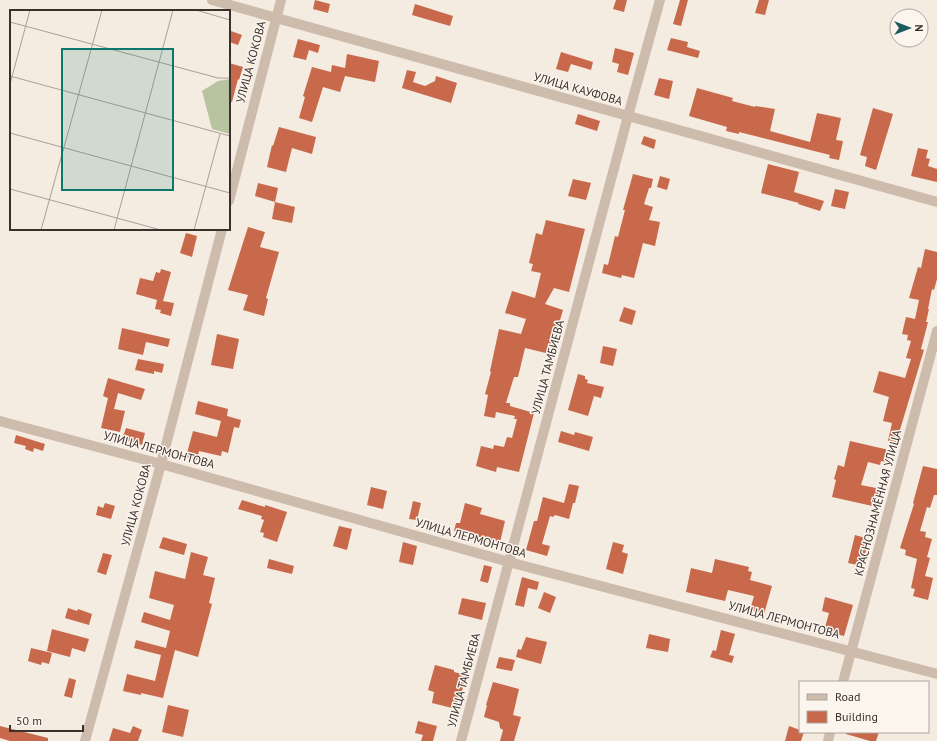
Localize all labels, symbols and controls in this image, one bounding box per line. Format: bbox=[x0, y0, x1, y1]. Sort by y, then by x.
north arrow bbox=[889, 8, 929, 48]
inset map bbox=[10, 10, 230, 230]
street label: УЛИЦА КОКОВА bbox=[232, 19, 269, 105]
text: N bbox=[912, 24, 926, 32]
street label: УЛИЦА КАУФОВА bbox=[532, 69, 624, 108]
street label: УЛИЦА ТАМБИЕВА bbox=[528, 318, 567, 416]
street label: УЛИЦА ЛЕРМОНТОВА bbox=[102, 427, 216, 472]
street label: КРАСНОЗНАМЁННАЯ УЛИЦА bbox=[851, 428, 904, 578]
street label: УЛИЦА КОКОВА bbox=[117, 462, 154, 548]
street label: УЛИЦА ЛЕРМОНТОВА bbox=[414, 515, 528, 561]
street label: УЛИЦА ЛЕРМОНТОВА bbox=[727, 597, 841, 642]
street label: УЛИЦА ТАМБИЕВА bbox=[444, 631, 483, 729]
legend bbox=[799, 681, 929, 733]
text: Road bbox=[835, 689, 860, 704]
scale bar bbox=[10, 707, 83, 733]
text: Building bbox=[835, 709, 878, 724]
text: 50 m bbox=[16, 713, 42, 728]

